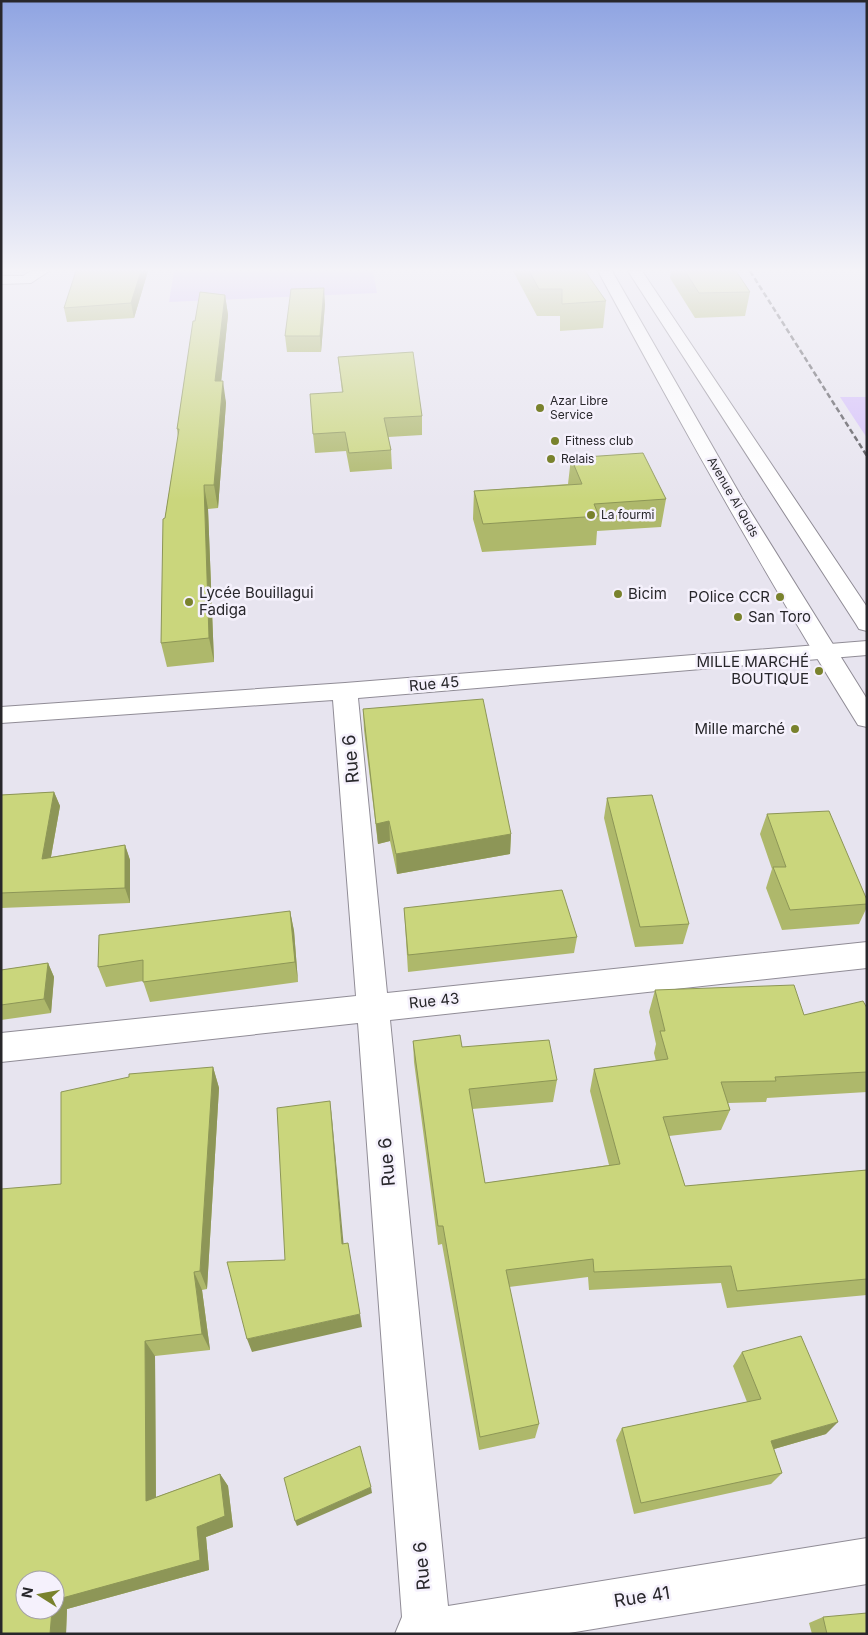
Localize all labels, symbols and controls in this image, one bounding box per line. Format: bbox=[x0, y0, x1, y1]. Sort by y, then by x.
place label: Azar Libre Service bbox=[550, 393, 608, 422]
marker: Azar Libre Service bbox=[534, 402, 546, 414]
place label: Fitness club bbox=[565, 433, 633, 448]
marker: Fitness club bbox=[549, 435, 561, 447]
place label: Relais bbox=[561, 451, 594, 466]
marker: Relais bbox=[545, 453, 557, 465]
street label: Avenue Al Quds bbox=[704, 454, 762, 539]
place label: La fourmi bbox=[601, 507, 654, 522]
marker: La fourmi bbox=[585, 509, 597, 521]
place label: Lycée Bouillagui Fadiga bbox=[199, 583, 314, 619]
place label: Bicim bbox=[628, 584, 667, 603]
place label: POlice CCR bbox=[689, 587, 770, 606]
marker: Bicim bbox=[612, 588, 624, 600]
marker: POlice CCR bbox=[774, 591, 786, 603]
marker: Lycée Bouillagui Fadiga bbox=[183, 596, 195, 608]
place label: San Toro bbox=[748, 607, 811, 626]
marker: San Toro bbox=[732, 611, 744, 623]
place label: MILLE MARCHÉ BOUTIQUE bbox=[697, 652, 809, 688]
marker: MILLE MARCHÉ BOUTIQUE bbox=[813, 665, 825, 677]
street label: Rue 45 bbox=[408, 672, 460, 695]
place label: Mille marché bbox=[694, 719, 785, 738]
marker: Mille marché bbox=[789, 723, 801, 735]
street label: Rue 6 bbox=[338, 734, 363, 784]
street label: Rue 43 bbox=[408, 988, 460, 1013]
street label: Rue 6 bbox=[374, 1137, 399, 1187]
street label: Rue 6 bbox=[409, 1541, 434, 1591]
north arrow bbox=[15, 1570, 65, 1620]
street label: Rue 41 bbox=[612, 1582, 671, 1611]
text: N bbox=[17, 1586, 36, 1599]

